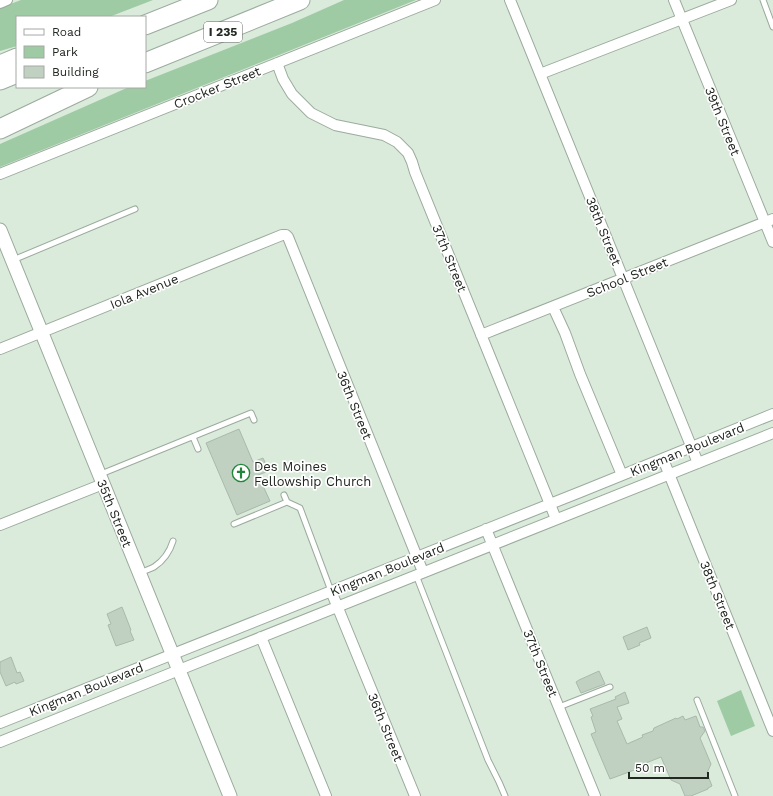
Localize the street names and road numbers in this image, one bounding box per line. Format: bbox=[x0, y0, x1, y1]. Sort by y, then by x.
road number: I 235 bbox=[204, 22, 242, 42]
street label: Crocker Street bbox=[172, 63, 263, 112]
street label: 39th Street bbox=[702, 85, 743, 158]
street label: 38th Street bbox=[583, 195, 624, 268]
street label: 37th Street bbox=[429, 222, 470, 295]
street label: School Street bbox=[584, 254, 671, 301]
street label: Iola Avenue bbox=[108, 271, 181, 312]
street label: 36th Street bbox=[334, 369, 375, 442]
street label: Kingman Boulevard bbox=[628, 420, 747, 479]
street label: 35th Street bbox=[94, 477, 135, 550]
street label: Kingman Boulevard bbox=[328, 540, 447, 599]
street label: 38th Street bbox=[697, 559, 738, 632]
street label: 37th Street bbox=[520, 627, 561, 700]
street label: Kingman Boulevard bbox=[27, 660, 146, 719]
street label: 36th Street bbox=[365, 691, 406, 764]

